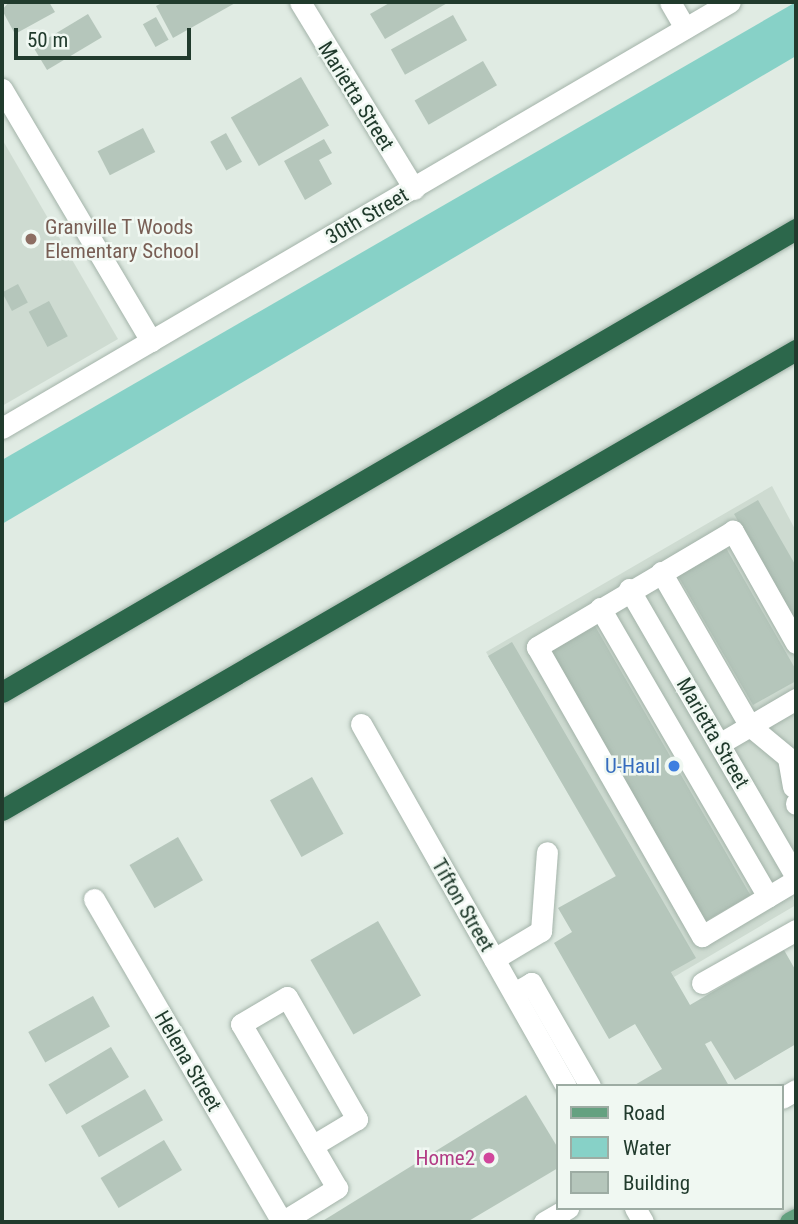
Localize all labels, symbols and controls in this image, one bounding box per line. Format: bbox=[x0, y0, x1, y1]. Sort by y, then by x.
scale bar bbox=[18, 14, 194, 58]
text: 50 m bbox=[27, 28, 68, 52]
street label: Marietta Street bbox=[313, 37, 399, 155]
street label: 30th Street bbox=[321, 182, 413, 250]
place label: Granville T Woods Elementary School bbox=[45, 214, 199, 264]
marker: Granville T Woods Elementary School bbox=[23, 231, 39, 247]
street label: Marietta Street bbox=[671, 673, 755, 793]
place label: U-Haul bbox=[605, 753, 660, 779]
marker: U-Haul bbox=[666, 758, 682, 774]
street label: Tifton Street bbox=[426, 854, 500, 956]
street label: Helena Street bbox=[149, 1006, 227, 1116]
legend bbox=[556, 1084, 784, 1210]
text: Road bbox=[623, 1101, 665, 1125]
text: Water bbox=[623, 1136, 671, 1160]
place label: Home2 bbox=[415, 1145, 475, 1171]
marker: Home2 bbox=[481, 1150, 497, 1166]
text: Building bbox=[623, 1171, 690, 1195]

